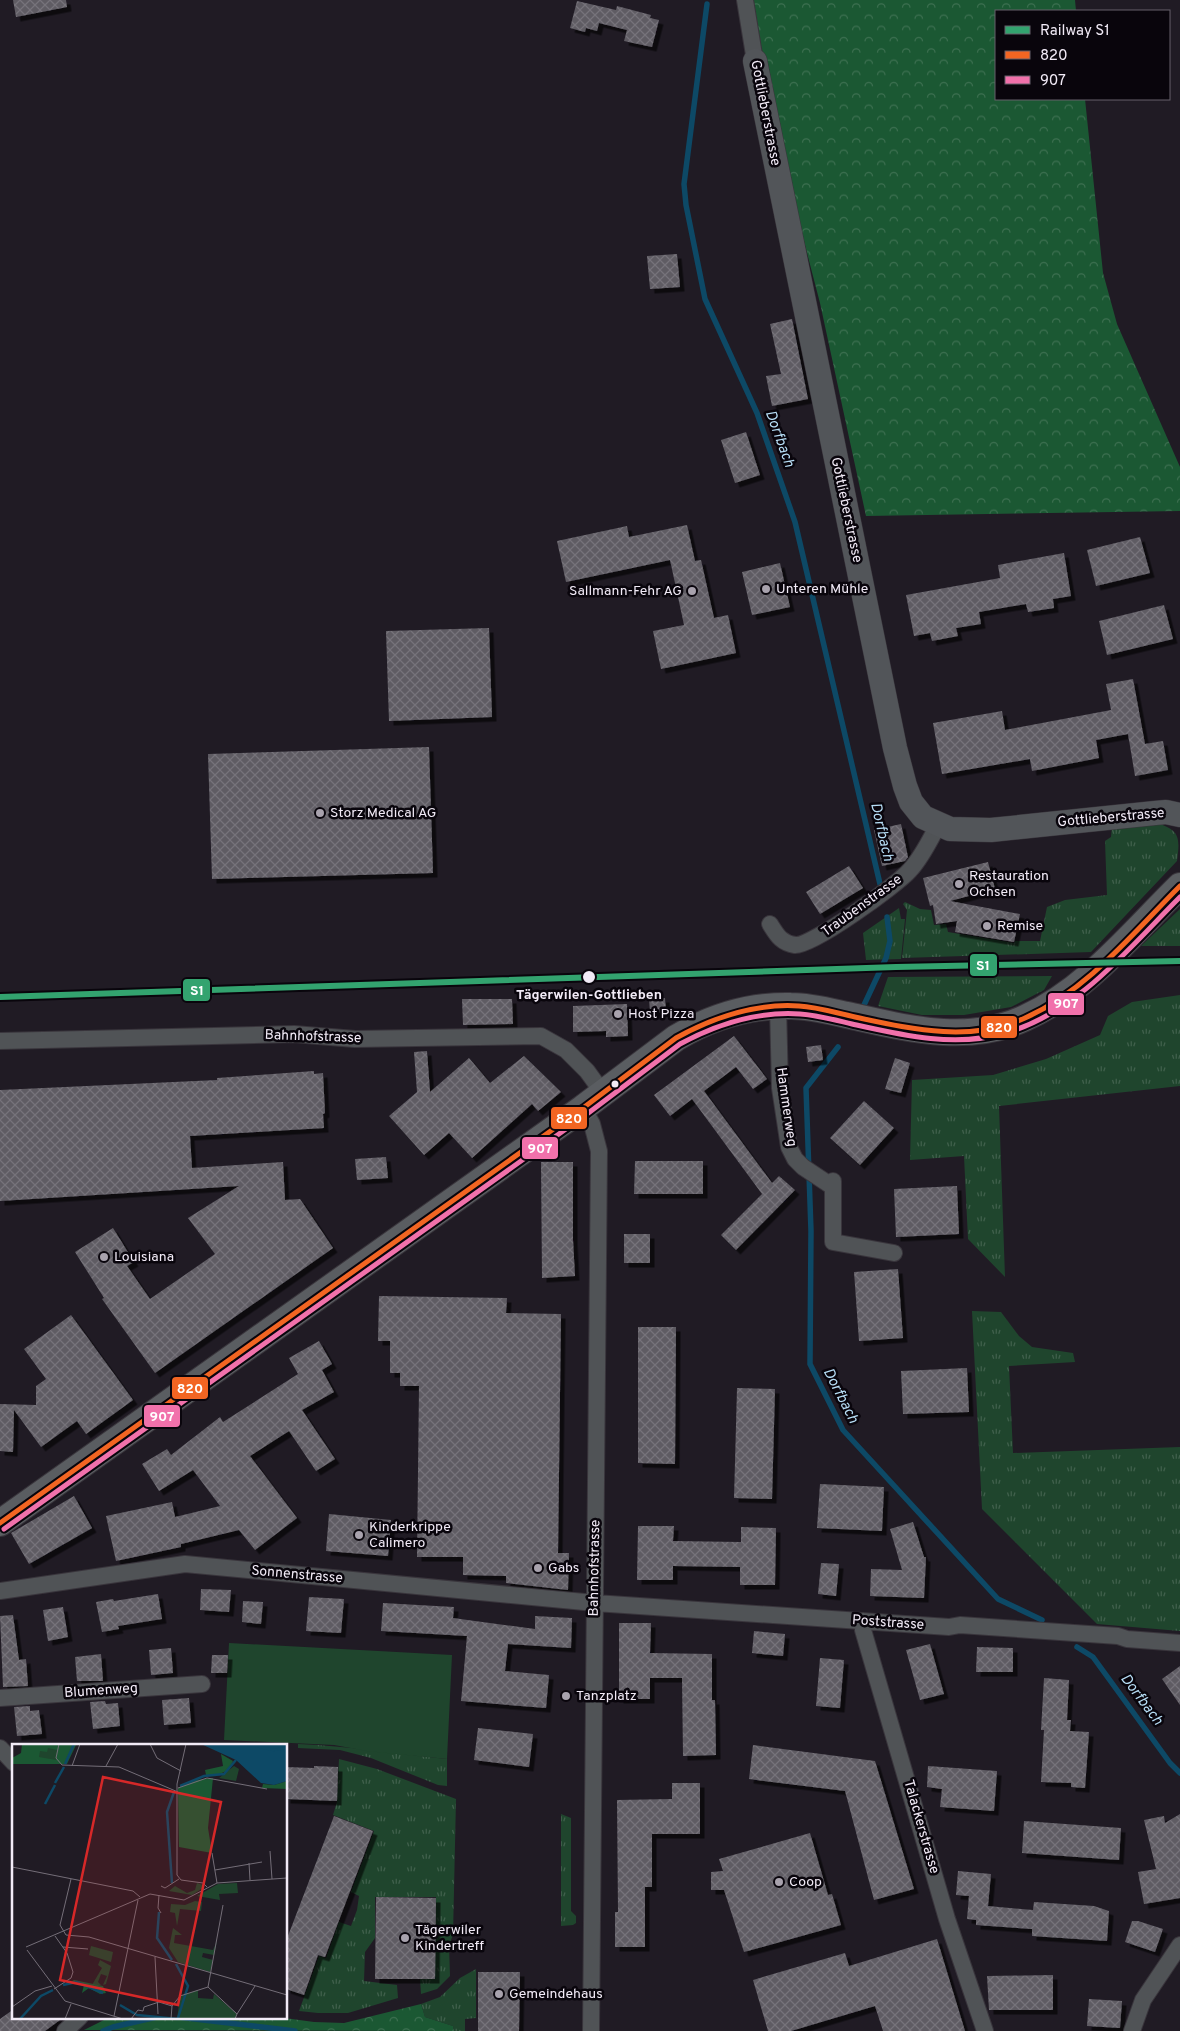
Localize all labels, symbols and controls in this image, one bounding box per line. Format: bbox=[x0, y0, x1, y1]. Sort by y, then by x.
legend bbox=[995, 10, 1170, 100]
text: Railway S1 bbox=[1040, 22, 1110, 41]
text: 820 bbox=[1040, 47, 1068, 66]
street label: Gottlieberstrasse bbox=[746, 59, 784, 167]
text: 907 bbox=[1040, 72, 1066, 91]
water label: Dorfbach bbox=[760, 408, 798, 470]
street label: Gottlieberstrasse bbox=[827, 456, 865, 564]
place label: Unteren Mühle bbox=[776, 581, 868, 598]
place label: Sallmann-Fehr AG bbox=[569, 583, 682, 600]
marker: Unteren Mühle bbox=[760, 583, 772, 595]
marker: Sallmann-Fehr AG bbox=[686, 585, 698, 597]
water label: Dorfbach bbox=[865, 801, 897, 863]
place label: Storz Medical AG bbox=[330, 805, 436, 822]
street label: Gottlieberstrasse bbox=[1057, 805, 1165, 831]
marker: Storz Medical AG bbox=[314, 807, 326, 819]
place label: Restauration Ochsen bbox=[969, 868, 1049, 901]
street label: Traubenstrasse bbox=[818, 871, 906, 941]
marker: Restauration Ochsen bbox=[953, 878, 965, 890]
place label: Remise bbox=[997, 918, 1043, 935]
marker: Remise bbox=[981, 920, 993, 932]
line badge: S1 bbox=[969, 953, 998, 977]
text: S1 bbox=[976, 958, 990, 975]
marker: Tägerwilen-Gottlieben bbox=[581, 969, 597, 985]
line badge: S1 bbox=[182, 978, 211, 1002]
text: S1 bbox=[190, 983, 204, 1000]
place label: Tägerwilen-Gottlieben bbox=[516, 987, 662, 1004]
line badge: 907 bbox=[1047, 992, 1085, 1016]
text: 907 bbox=[1053, 996, 1079, 1013]
place label: Host Pizza bbox=[628, 1006, 694, 1023]
marker: Host Pizza bbox=[612, 1008, 624, 1020]
line badge: 820 bbox=[980, 1015, 1018, 1039]
text: 820 bbox=[986, 1020, 1012, 1037]
street label: Bahnhofstrasse bbox=[264, 1027, 362, 1047]
street label: Hammerweg bbox=[772, 1066, 800, 1148]
unlabelled marker bbox=[610, 1079, 620, 1089]
line badge: 820 bbox=[550, 1106, 588, 1130]
text: 820 bbox=[556, 1111, 582, 1128]
line badge: 907 bbox=[521, 1136, 559, 1160]
text: 907 bbox=[527, 1141, 553, 1158]
place label: Louisiana bbox=[114, 1249, 174, 1266]
marker: Louisiana bbox=[98, 1251, 110, 1263]
water label: Dorfbach bbox=[818, 1365, 862, 1427]
line badge: 820 bbox=[171, 1376, 209, 1400]
text: 820 bbox=[177, 1381, 203, 1398]
line badge: 907 bbox=[143, 1404, 181, 1428]
text: 907 bbox=[149, 1409, 175, 1426]
place label: Kinderkrippe Calimero bbox=[369, 1519, 451, 1552]
street label: Bahnhofstrasse bbox=[586, 1519, 604, 1617]
marker: Kinderkrippe Calimero bbox=[353, 1529, 365, 1541]
place label: Gabs bbox=[548, 1560, 579, 1577]
marker: Gabs bbox=[532, 1562, 544, 1574]
street label: Sonnenstrasse bbox=[251, 1563, 343, 1587]
street label: Poststrasse bbox=[851, 1612, 925, 1634]
water label: Dorfbach bbox=[1115, 1670, 1167, 1730]
street label: Blumenweg bbox=[64, 1680, 138, 1702]
place label: Tanzplatz bbox=[576, 1688, 637, 1705]
marker: Tanzplatz bbox=[560, 1690, 572, 1702]
inset map bbox=[12, 1744, 288, 2018]
street label: Talackerstrasse bbox=[899, 1778, 943, 1876]
place label: Coop bbox=[789, 1874, 822, 1891]
marker: Coop bbox=[773, 1876, 785, 1888]
place label: Tägerwiler Kindertreff bbox=[415, 1922, 484, 1955]
marker: Tägerwiler Kindertreff bbox=[399, 1932, 411, 1944]
place label: Gemeindehaus bbox=[509, 1986, 603, 2003]
marker: Gemeindehaus bbox=[493, 1988, 505, 2000]

